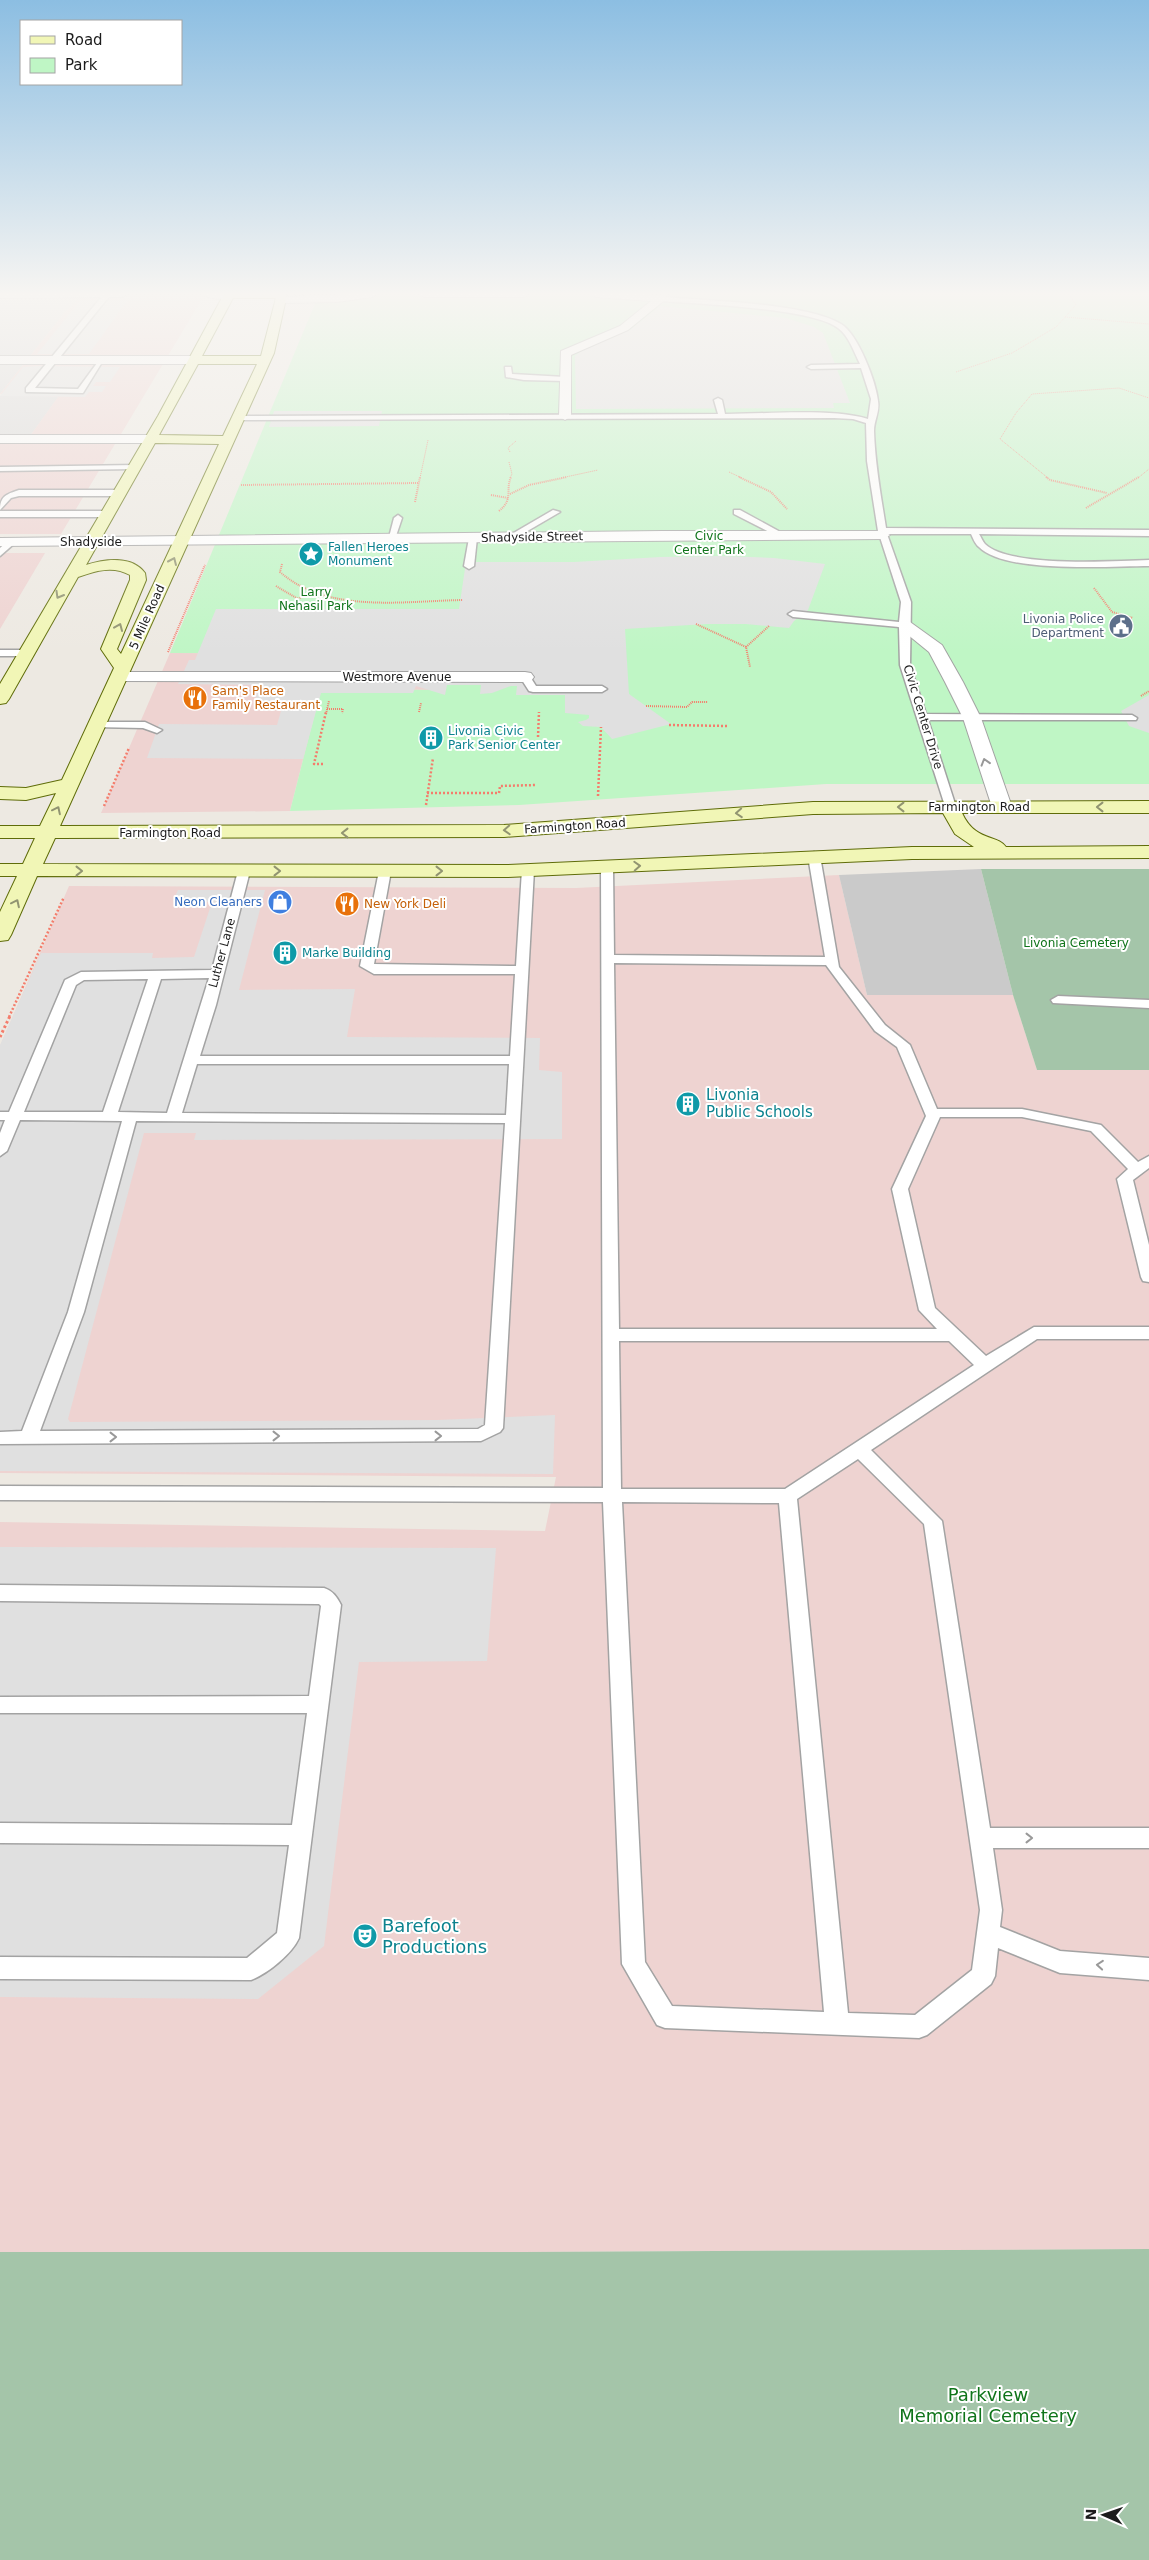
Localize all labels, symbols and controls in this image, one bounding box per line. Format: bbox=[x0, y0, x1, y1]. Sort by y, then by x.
legend bbox=[20, 20, 182, 85]
text: Road bbox=[65, 31, 103, 49]
text: Park bbox=[65, 56, 98, 74]
street label: Shadyside Street bbox=[481, 529, 583, 545]
park label: Civic Center Park bbox=[674, 529, 744, 557]
street label: Shadyside bbox=[60, 535, 122, 549]
place label: Fallen Heroes Monument bbox=[328, 540, 409, 568]
place icon: Fallen Heroes Monument bbox=[298, 541, 324, 567]
one-way arrow bbox=[166, 557, 177, 566]
street label: 5 Mile Road bbox=[126, 582, 168, 652]
park label: Larry Nehasil Park bbox=[279, 585, 353, 613]
one-way arrow bbox=[55, 589, 65, 598]
place label: Livonia Police Department bbox=[1023, 612, 1104, 640]
public building icon: Livonia Police Department bbox=[1108, 613, 1134, 639]
one-way arrow bbox=[112, 623, 123, 632]
street label: Civic Center Drive bbox=[900, 663, 946, 771]
street label: Westmore Avenue bbox=[343, 670, 451, 684]
place label: Sam's Place Family Restaurant bbox=[212, 684, 320, 712]
restaurant icon: Sam's Place Family Restaurant bbox=[182, 685, 208, 711]
place label: Livonia Civic Park Senior Center bbox=[448, 724, 560, 752]
building icon: Livonia Civic Park Senior Center bbox=[418, 725, 444, 751]
one-way arrow bbox=[980, 758, 990, 766]
street label: Farmington Road bbox=[928, 800, 1030, 814]
one-way arrow bbox=[897, 802, 905, 812]
one-way arrow bbox=[1096, 802, 1104, 812]
one-way arrow bbox=[51, 806, 61, 815]
one-way arrow bbox=[735, 808, 743, 819]
street label: Farmington Road bbox=[524, 815, 626, 837]
one-way arrow bbox=[503, 825, 511, 836]
street label: Farmington Road bbox=[119, 826, 221, 840]
one-way arrow bbox=[340, 828, 348, 838]
one-way arrow bbox=[633, 860, 641, 871]
one-way arrow bbox=[76, 866, 83, 876]
one-way arrow bbox=[273, 866, 281, 876]
one-way arrow bbox=[436, 866, 443, 876]
shop icon: Neon Cleaners bbox=[267, 889, 293, 915]
restaurant icon: New York Deli bbox=[334, 891, 360, 917]
place label: Neon Cleaners bbox=[174, 895, 262, 909]
place label: New York Deli bbox=[364, 897, 446, 911]
one-way arrow bbox=[9, 899, 20, 908]
street label: Luther Lane bbox=[206, 917, 238, 989]
park label: Livonia Cemetery bbox=[1023, 936, 1129, 950]
building icon: Marke Building bbox=[272, 940, 298, 966]
place label: Marke Building bbox=[302, 946, 391, 960]
place label: Livonia Public Schools bbox=[706, 1086, 813, 1121]
building icon: Livonia Public Schools bbox=[675, 1091, 701, 1117]
one-way arrow bbox=[272, 1431, 280, 1441]
one-way arrow bbox=[435, 1431, 443, 1441]
one-way arrow bbox=[110, 1432, 118, 1442]
one-way arrow bbox=[1026, 1833, 1033, 1843]
place label: Barefoot Productions bbox=[382, 1915, 487, 1957]
theatre icon: Barefoot Productions bbox=[352, 1923, 378, 1949]
one-way arrow bbox=[1096, 1960, 1104, 1971]
park label: Parkview Memorial Cemetery bbox=[899, 2384, 1077, 2426]
north arrow bbox=[1079, 2490, 1129, 2540]
text: N bbox=[1083, 2508, 1099, 2521]

